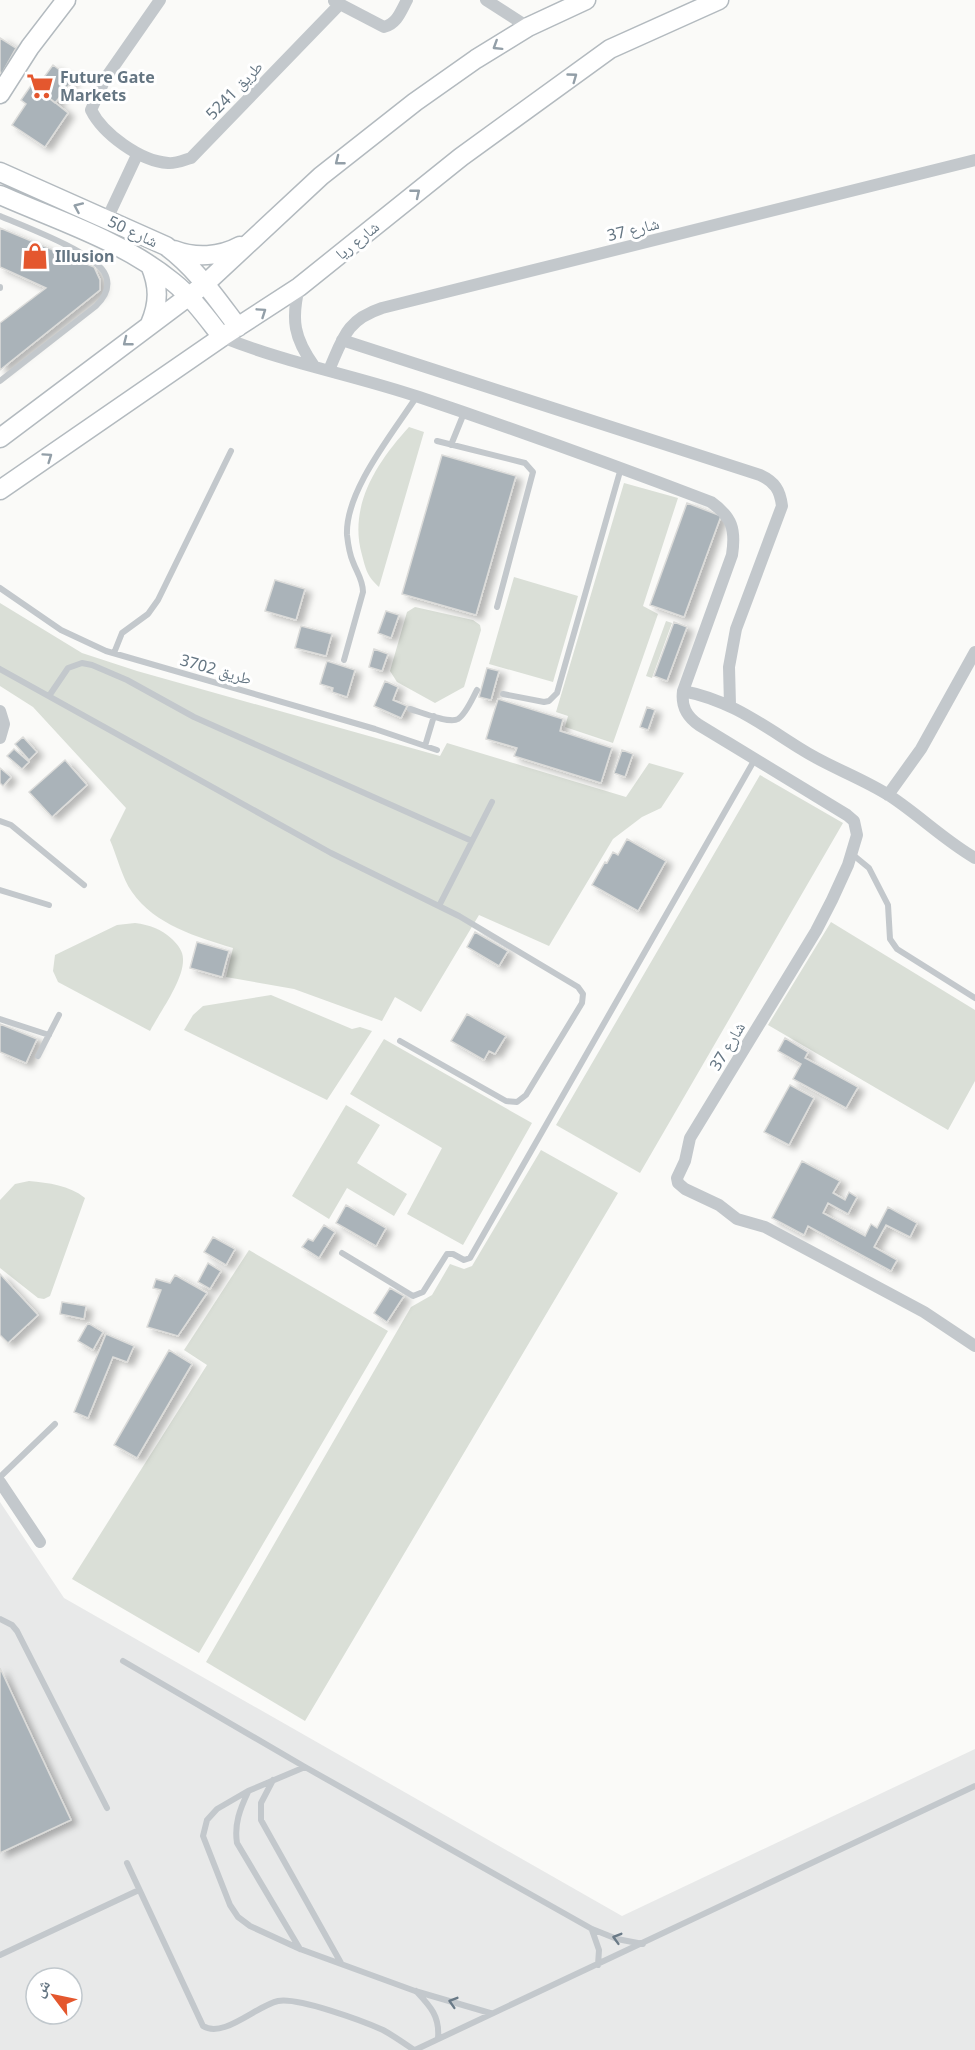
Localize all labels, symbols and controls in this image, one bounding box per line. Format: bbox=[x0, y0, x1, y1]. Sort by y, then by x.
one-way arrow bbox=[493, 39, 503, 51]
street label: طريق 5241 bbox=[201, 56, 267, 124]
place label: Future Gate Markets bbox=[60, 66, 155, 106]
supermarket icon: Future Gate Markets bbox=[25, 71, 55, 101]
one-way arrow bbox=[566, 73, 577, 84]
one-way arrow bbox=[335, 154, 346, 165]
one-way arrow bbox=[409, 190, 420, 201]
one-way arrow bbox=[74, 202, 85, 214]
street label: شارع 50 bbox=[104, 210, 162, 252]
street label: شارع 37 bbox=[605, 212, 661, 246]
street label: شارع ريا bbox=[331, 216, 383, 264]
shop icon: Illusion bbox=[20, 241, 50, 271]
place label: Illusion bbox=[55, 245, 114, 267]
one-way arrow bbox=[255, 308, 266, 319]
one-way arrow bbox=[123, 334, 134, 345]
one-way arrow bbox=[42, 453, 53, 464]
street label: طريق 3702 bbox=[178, 648, 254, 690]
street label: شارع 37 bbox=[704, 1018, 750, 1074]
one-way arrow bbox=[612, 1933, 623, 1945]
north arrow bbox=[24, 1966, 84, 2026]
text: ش bbox=[27, 1975, 55, 2001]
one-way arrow bbox=[448, 1997, 459, 2009]

